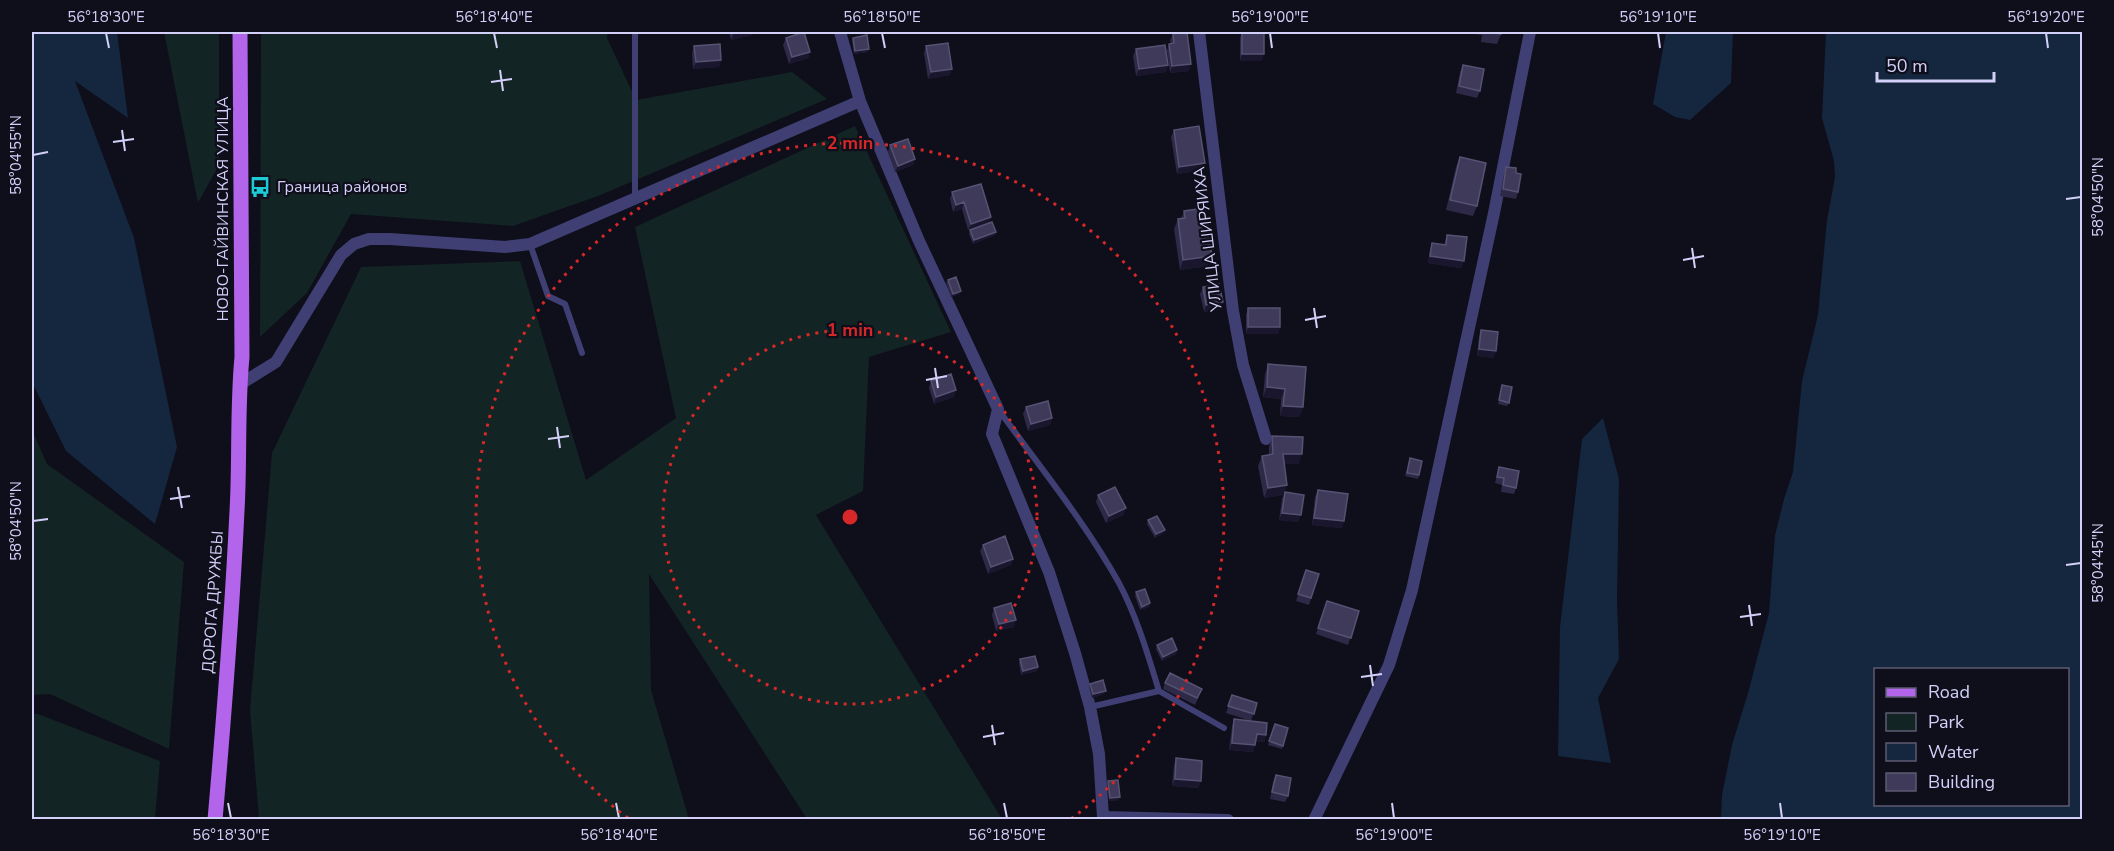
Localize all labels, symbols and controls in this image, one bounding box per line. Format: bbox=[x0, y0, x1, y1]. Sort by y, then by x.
text: 56°18'30"E bbox=[67, 7, 145, 27]
text: 56°18'40"E bbox=[455, 7, 533, 27]
text: 56°18'50"E bbox=[843, 7, 921, 27]
text: 56°19'00"E bbox=[1231, 7, 1309, 27]
text: 56°19'10"E bbox=[1619, 7, 1697, 27]
text: 56°19'20"E bbox=[2007, 7, 2085, 27]
scale bar bbox=[1877, 45, 1994, 83]
text: 50 m bbox=[1886, 54, 1928, 78]
street label: НОВО-ГАЙВИНСКАЯ УЛИЦА bbox=[212, 96, 234, 322]
text: 58°04'55"N bbox=[6, 115, 26, 195]
text: 2 min bbox=[827, 131, 873, 155]
text: 58°04'50"N bbox=[2088, 157, 2108, 237]
street label: УЛИЦА ШИРЯИХА bbox=[1188, 165, 1228, 314]
bus stop icon: Граница районов bbox=[248, 175, 272, 199]
place label: Граница районов bbox=[277, 176, 408, 198]
text: 1 min bbox=[827, 318, 873, 342]
text: 58°04'50"N bbox=[6, 481, 26, 561]
centre of rings bbox=[840, 507, 860, 527]
text: 58°04'45"N bbox=[2088, 523, 2108, 603]
street label: ДОРОГА ДРУЖБЫ bbox=[197, 530, 229, 674]
legend bbox=[1874, 668, 2069, 806]
text: Road bbox=[1928, 680, 1970, 704]
text: Park bbox=[1928, 710, 1965, 734]
text: Water bbox=[1928, 740, 1979, 764]
text: Building bbox=[1928, 770, 1995, 794]
text: 56°18'30"E bbox=[192, 825, 270, 845]
text: 56°18'40"E bbox=[580, 825, 658, 845]
text: 56°18'50"E bbox=[968, 825, 1046, 845]
text: 56°19'00"E bbox=[1355, 825, 1433, 845]
text: 56°19'10"E bbox=[1743, 825, 1821, 845]

